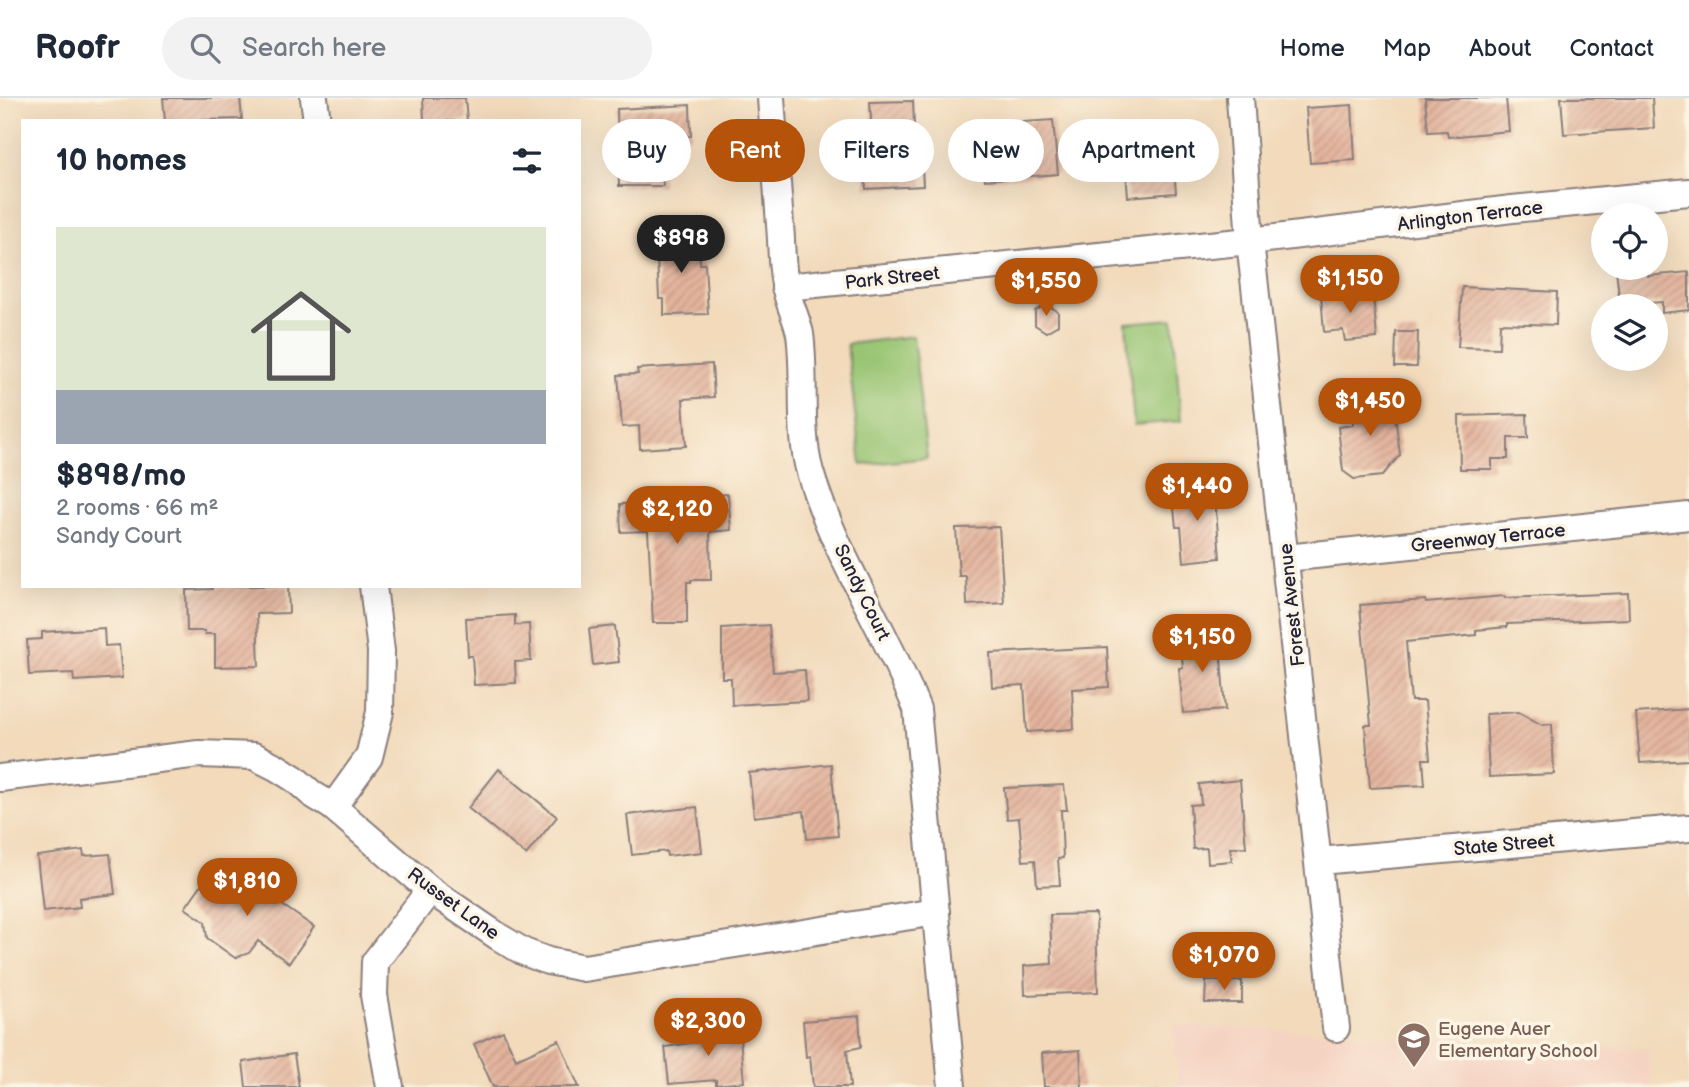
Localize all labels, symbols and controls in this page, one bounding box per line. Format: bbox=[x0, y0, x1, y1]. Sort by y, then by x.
search box bbox=[162, 17, 652, 80]
text: Roofr bbox=[35, 28, 120, 68]
icon: search bbox=[186, 29, 224, 67]
text: Search here bbox=[242, 33, 386, 64]
text: Home bbox=[1280, 34, 1345, 63]
text: Map bbox=[1383, 34, 1431, 63]
text: About bbox=[1469, 34, 1531, 63]
text: Contact bbox=[1569, 34, 1654, 63]
chip: Buy bbox=[602, 119, 691, 182]
chip: Rent bbox=[705, 119, 805, 182]
chip: Filters bbox=[819, 119, 934, 182]
chip: New bbox=[948, 119, 1044, 182]
chip: Apartment bbox=[1058, 119, 1219, 182]
icon: filters bbox=[508, 142, 546, 180]
text: 10 homes bbox=[56, 143, 187, 179]
street label: Arlington Terrace bbox=[1396, 196, 1544, 237]
map controls bbox=[1591, 203, 1668, 371]
button: locate bbox=[1591, 203, 1668, 280]
pin: $898 bbox=[640, 216, 722, 275]
text: $898 bbox=[653, 224, 709, 252]
pin: $1,150 bbox=[1293, 256, 1407, 315]
pin: $1,550 bbox=[989, 258, 1103, 318]
street label: Park Street bbox=[844, 262, 941, 295]
text: $1,150 bbox=[1316, 264, 1384, 292]
text: $1,550 bbox=[1011, 267, 1081, 295]
icon: home bbox=[238, 273, 364, 399]
button: layers bbox=[1591, 294, 1668, 371]
pin: $1,450 bbox=[1313, 378, 1427, 438]
text: $1,450 bbox=[1334, 387, 1406, 415]
text: $898/mo bbox=[56, 458, 186, 494]
pin: $1,440 bbox=[1140, 464, 1254, 523]
text: $1,440 bbox=[1161, 472, 1233, 500]
pin: $2,120 bbox=[620, 486, 734, 546]
text: 2 rooms · 66 m² bbox=[56, 494, 218, 522]
text: $2,120 bbox=[641, 495, 713, 523]
street label: Greenway Terrace bbox=[1410, 519, 1567, 558]
text: Sandy Court bbox=[56, 522, 182, 550]
street label: Sandy Court bbox=[829, 541, 895, 645]
street label: Forest Avenue bbox=[1275, 542, 1310, 667]
pin: $1,150 bbox=[1145, 614, 1259, 674]
text: $1,150 bbox=[1168, 623, 1236, 651]
street label: State Street bbox=[1453, 830, 1556, 861]
pin: $1,810 bbox=[190, 858, 304, 918]
street label: Russet Lane bbox=[403, 863, 504, 945]
text: $1,810 bbox=[213, 867, 281, 895]
pin: $1,070 bbox=[1167, 932, 1281, 992]
text: $1,070 bbox=[1188, 941, 1260, 969]
pin: $2,300 bbox=[651, 998, 765, 1058]
text: $2,300 bbox=[670, 1007, 746, 1035]
place label: Eugene Auer Elementary School bbox=[1438, 1018, 1597, 1063]
school or university icon: Eugene Auer Elementary School bbox=[1395, 1020, 1433, 1069]

